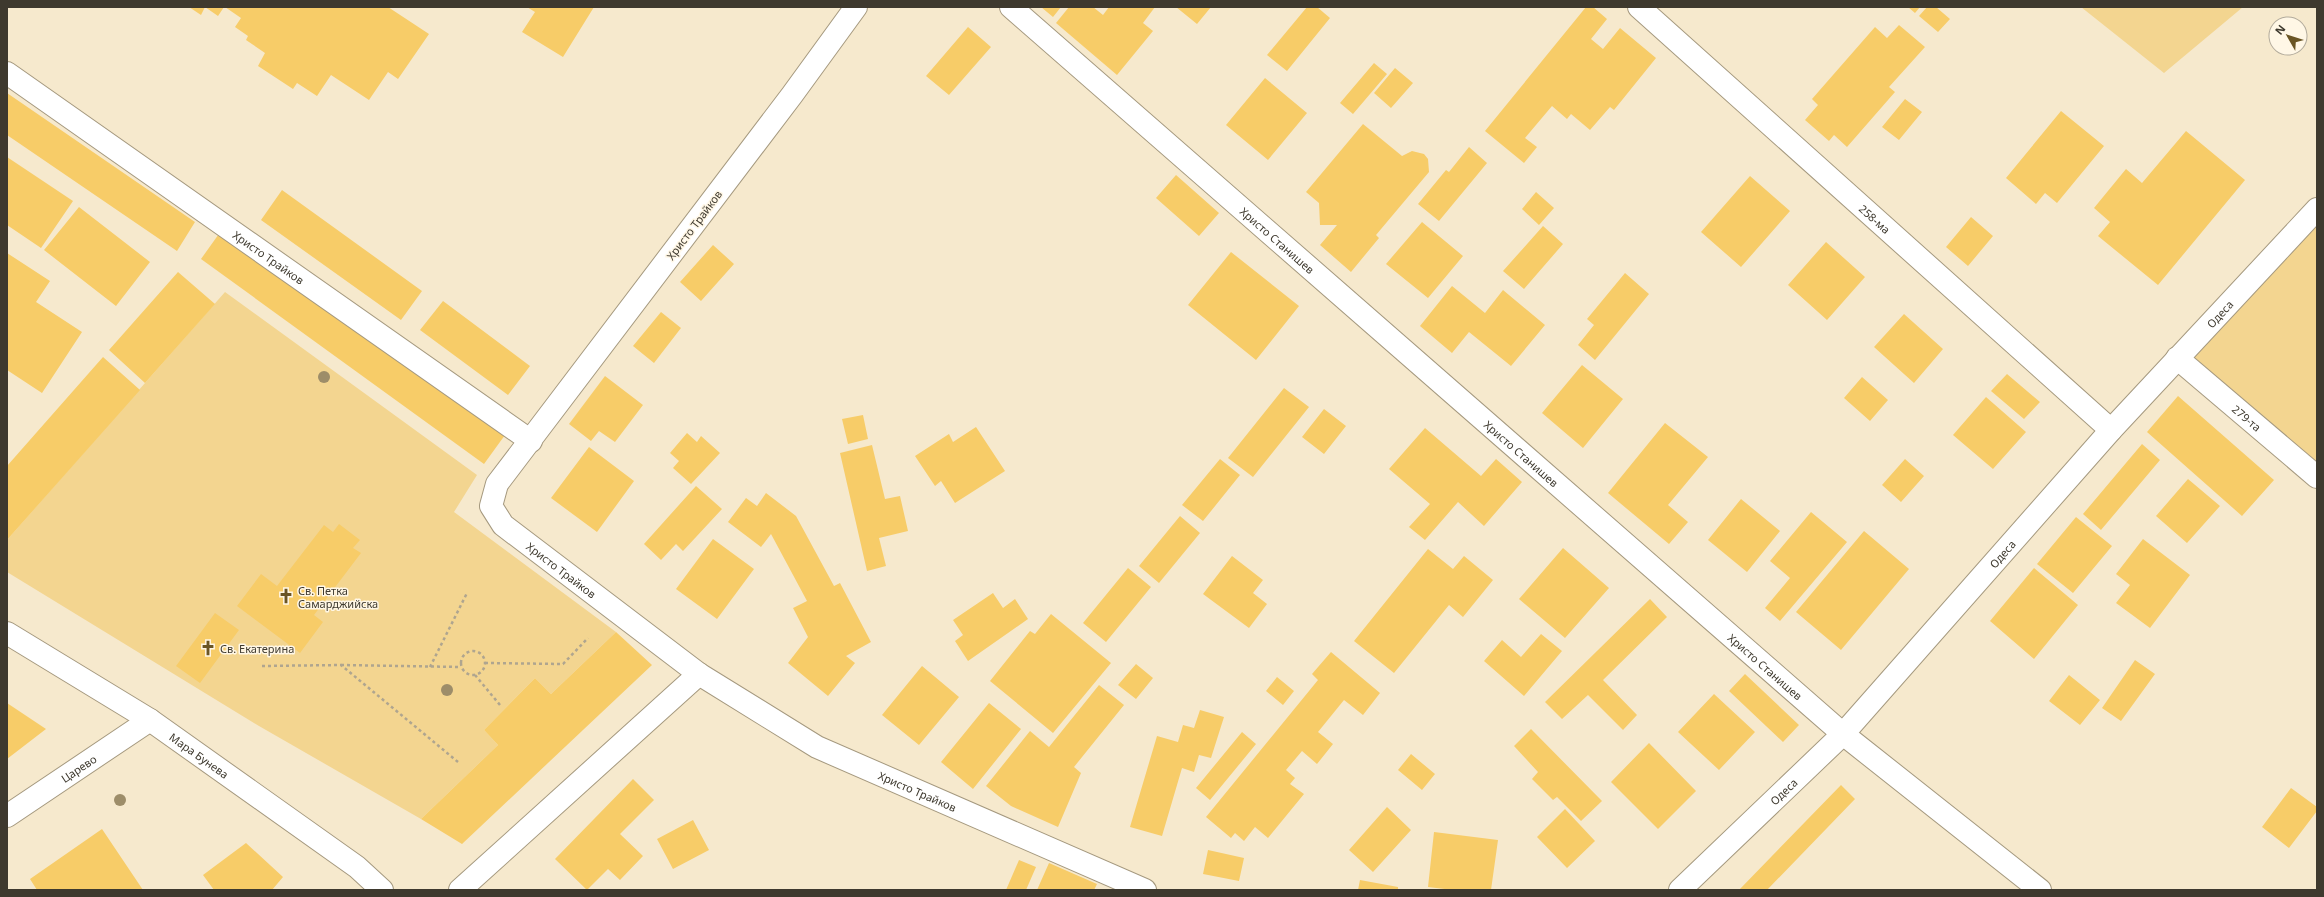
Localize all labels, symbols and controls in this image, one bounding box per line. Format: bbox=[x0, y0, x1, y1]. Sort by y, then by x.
north arrow bbox=[2268, 16, 2308, 56]
text: N bbox=[2271, 21, 2288, 38]
street label: Христо Трайков bbox=[663, 187, 725, 263]
street label: 258-ма bbox=[1856, 201, 1894, 237]
street label: Христо Станишев bbox=[1237, 203, 1318, 276]
street label: Христо Трайков bbox=[230, 227, 307, 287]
street label: Одеса bbox=[2203, 297, 2236, 331]
street label: 279-та bbox=[2229, 401, 2265, 434]
street label: Христо Станишев bbox=[1481, 417, 1562, 490]
street label: Одеса bbox=[1986, 537, 2018, 571]
street label: Христо Трайков bbox=[524, 538, 600, 601]
place label: Св. Петка Самарджийска bbox=[298, 583, 378, 611]
church icon: Св. Петка Самарджийска bbox=[277, 587, 295, 605]
street label: Христо Станишев bbox=[1725, 630, 1806, 703]
church icon: Св. Екатерина bbox=[199, 639, 217, 657]
place label: Св. Екатерина bbox=[220, 641, 294, 656]
street label: Мара Бунева bbox=[167, 729, 232, 781]
street label: Царево bbox=[58, 751, 99, 785]
street label: Христо Трайков bbox=[876, 767, 959, 814]
street label: Одеса bbox=[1766, 774, 1800, 808]

